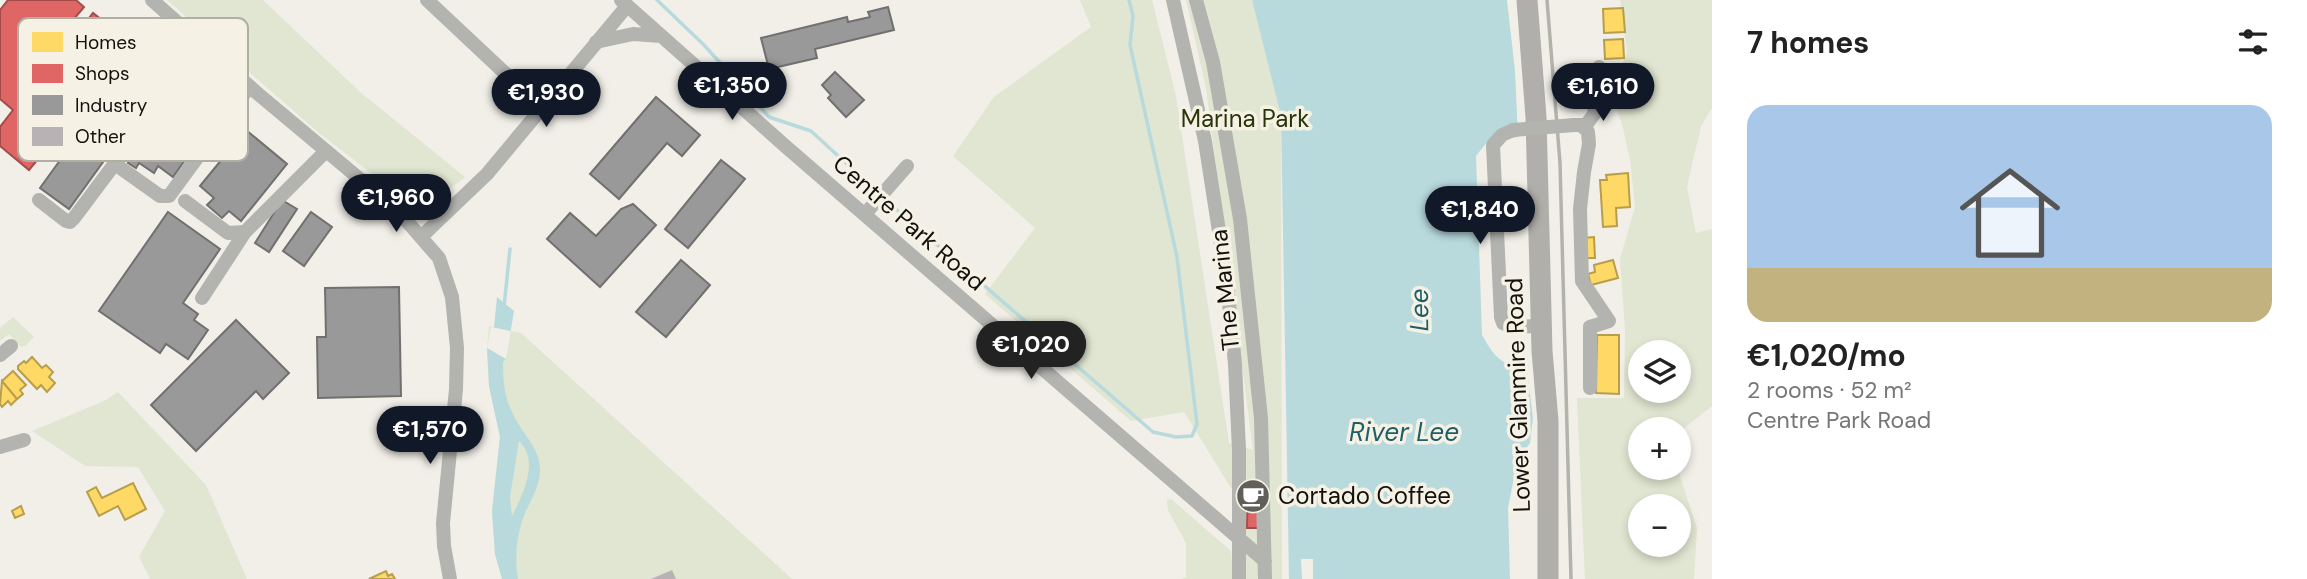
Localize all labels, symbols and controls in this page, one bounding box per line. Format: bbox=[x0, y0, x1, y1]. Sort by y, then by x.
legend bbox=[18, 18, 248, 161]
text: 7 homes bbox=[1747, 23, 1869, 62]
icon: filters bbox=[2234, 23, 2272, 61]
text: Homes bbox=[75, 30, 136, 55]
text: Shops bbox=[75, 61, 130, 86]
pin: €1,350 bbox=[675, 62, 789, 122]
pin: €1,610 bbox=[1546, 64, 1660, 123]
pin: €1,930 bbox=[489, 69, 603, 129]
text: €1,350 bbox=[694, 70, 770, 100]
text: €1,610 bbox=[1567, 71, 1639, 101]
text: €1,930 bbox=[508, 77, 584, 107]
text: Industry bbox=[75, 93, 148, 118]
park label: Marina Park bbox=[1181, 103, 1309, 134]
text: Other bbox=[75, 124, 126, 149]
street label: Centre Park Road bbox=[827, 148, 992, 297]
icon: home bbox=[1947, 150, 2073, 276]
pin: €1,960 bbox=[339, 174, 453, 234]
text: €1,960 bbox=[357, 182, 435, 212]
pin: €1,840 bbox=[1423, 187, 1537, 246]
text: €1,840 bbox=[1441, 194, 1519, 224]
street label: The Marina bbox=[1203, 228, 1246, 352]
street label: Lower Glanmire Road bbox=[1498, 277, 1537, 513]
water label: Lee bbox=[1402, 288, 1436, 332]
pin: €1,020 bbox=[974, 322, 1088, 381]
text: €1,020 bbox=[992, 329, 1070, 359]
text: €1,020/mo bbox=[1747, 336, 1906, 375]
map controls bbox=[1628, 340, 1691, 557]
button: layers bbox=[1628, 340, 1691, 403]
text: 2 rooms · 52 m² bbox=[1747, 375, 1912, 405]
text: Centre Park Road bbox=[1747, 405, 1931, 435]
pin: €1,570 bbox=[373, 406, 487, 466]
text: €1,570 bbox=[393, 414, 467, 444]
water label: River Lee bbox=[1349, 415, 1459, 449]
button: + bbox=[1628, 417, 1691, 480]
cafe icon: Cortado Coffee bbox=[1234, 477, 1272, 515]
place label: Cortado Coffee bbox=[1278, 480, 1451, 511]
button: − bbox=[1628, 494, 1691, 557]

